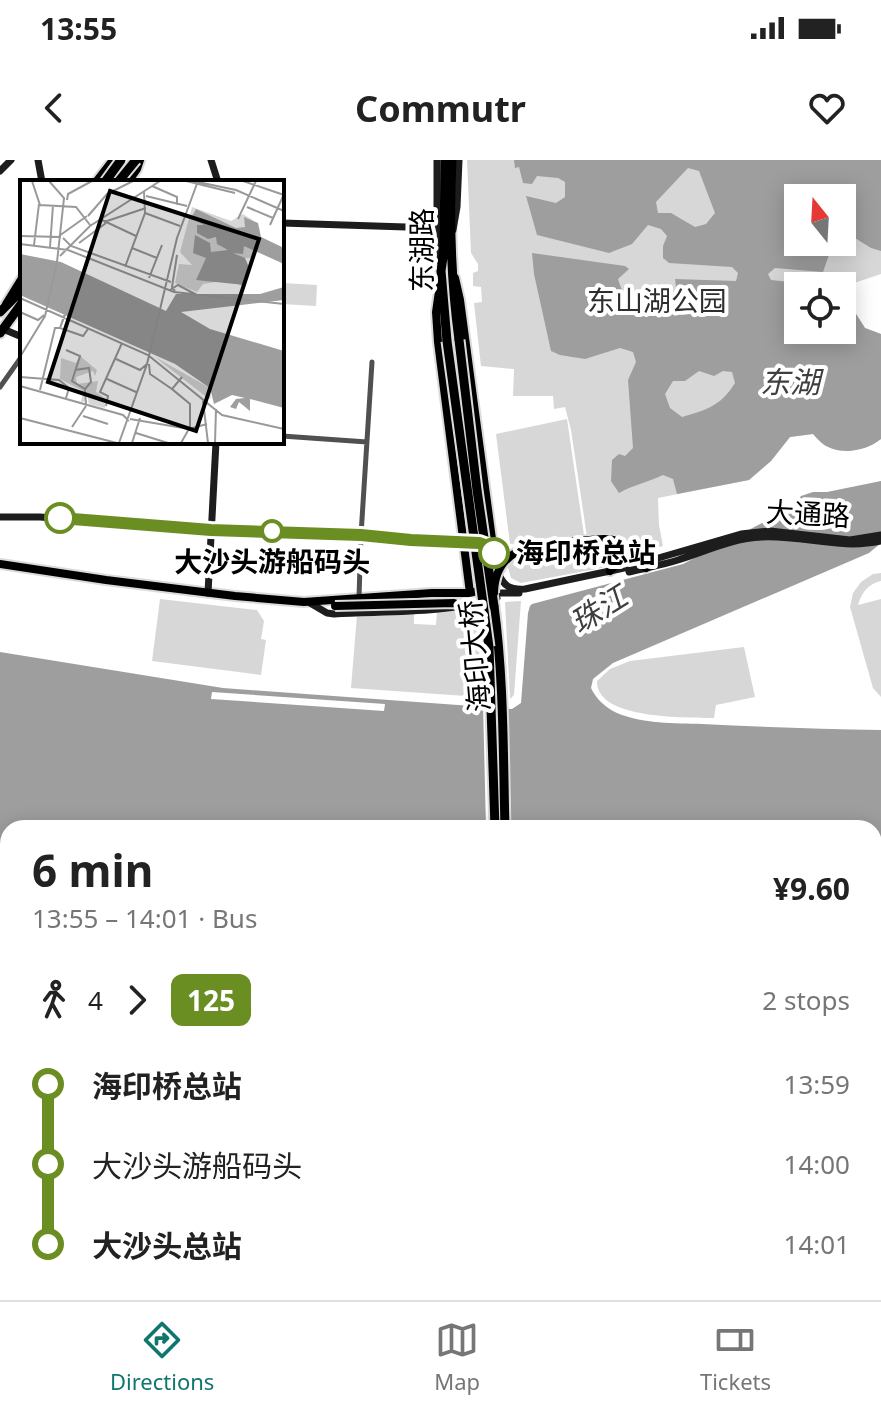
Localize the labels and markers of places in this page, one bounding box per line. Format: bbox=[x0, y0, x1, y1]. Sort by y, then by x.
unlabelled marker bbox=[45, 503, 75, 533]
marker: 大沙头游船码头 bbox=[261, 520, 283, 542]
place label: 海印桥总站 bbox=[516, 533, 656, 571]
marker: 海印桥总站 bbox=[479, 538, 509, 568]
place label: 大沙头游船码头 bbox=[174, 542, 370, 580]

